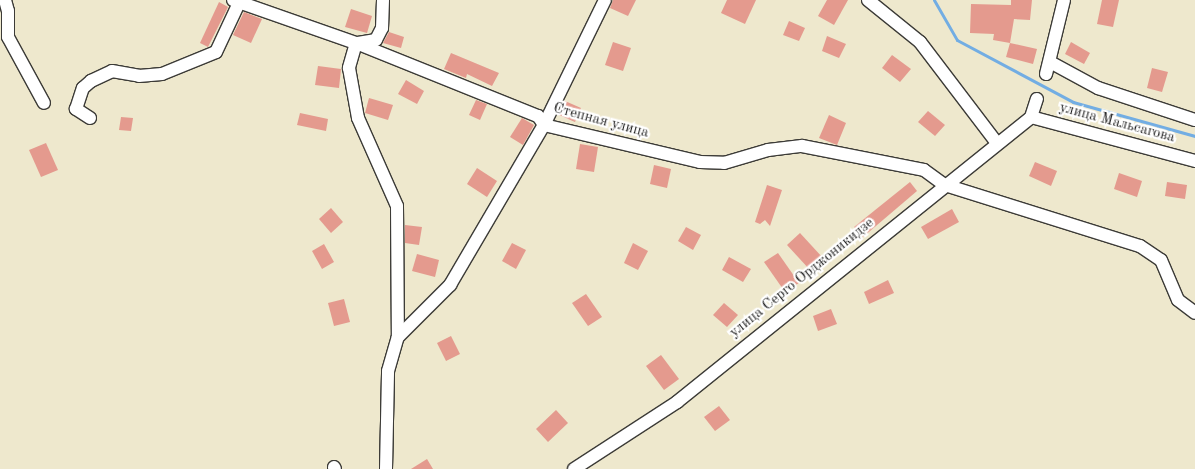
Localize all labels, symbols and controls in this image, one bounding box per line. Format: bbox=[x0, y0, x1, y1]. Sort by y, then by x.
street label: улица Мальсагова bbox=[1057, 99, 1177, 147]
street label: Степная улица bbox=[551, 100, 651, 142]
street label: улица Серго Орджоникидзе bbox=[726, 214, 878, 342]

